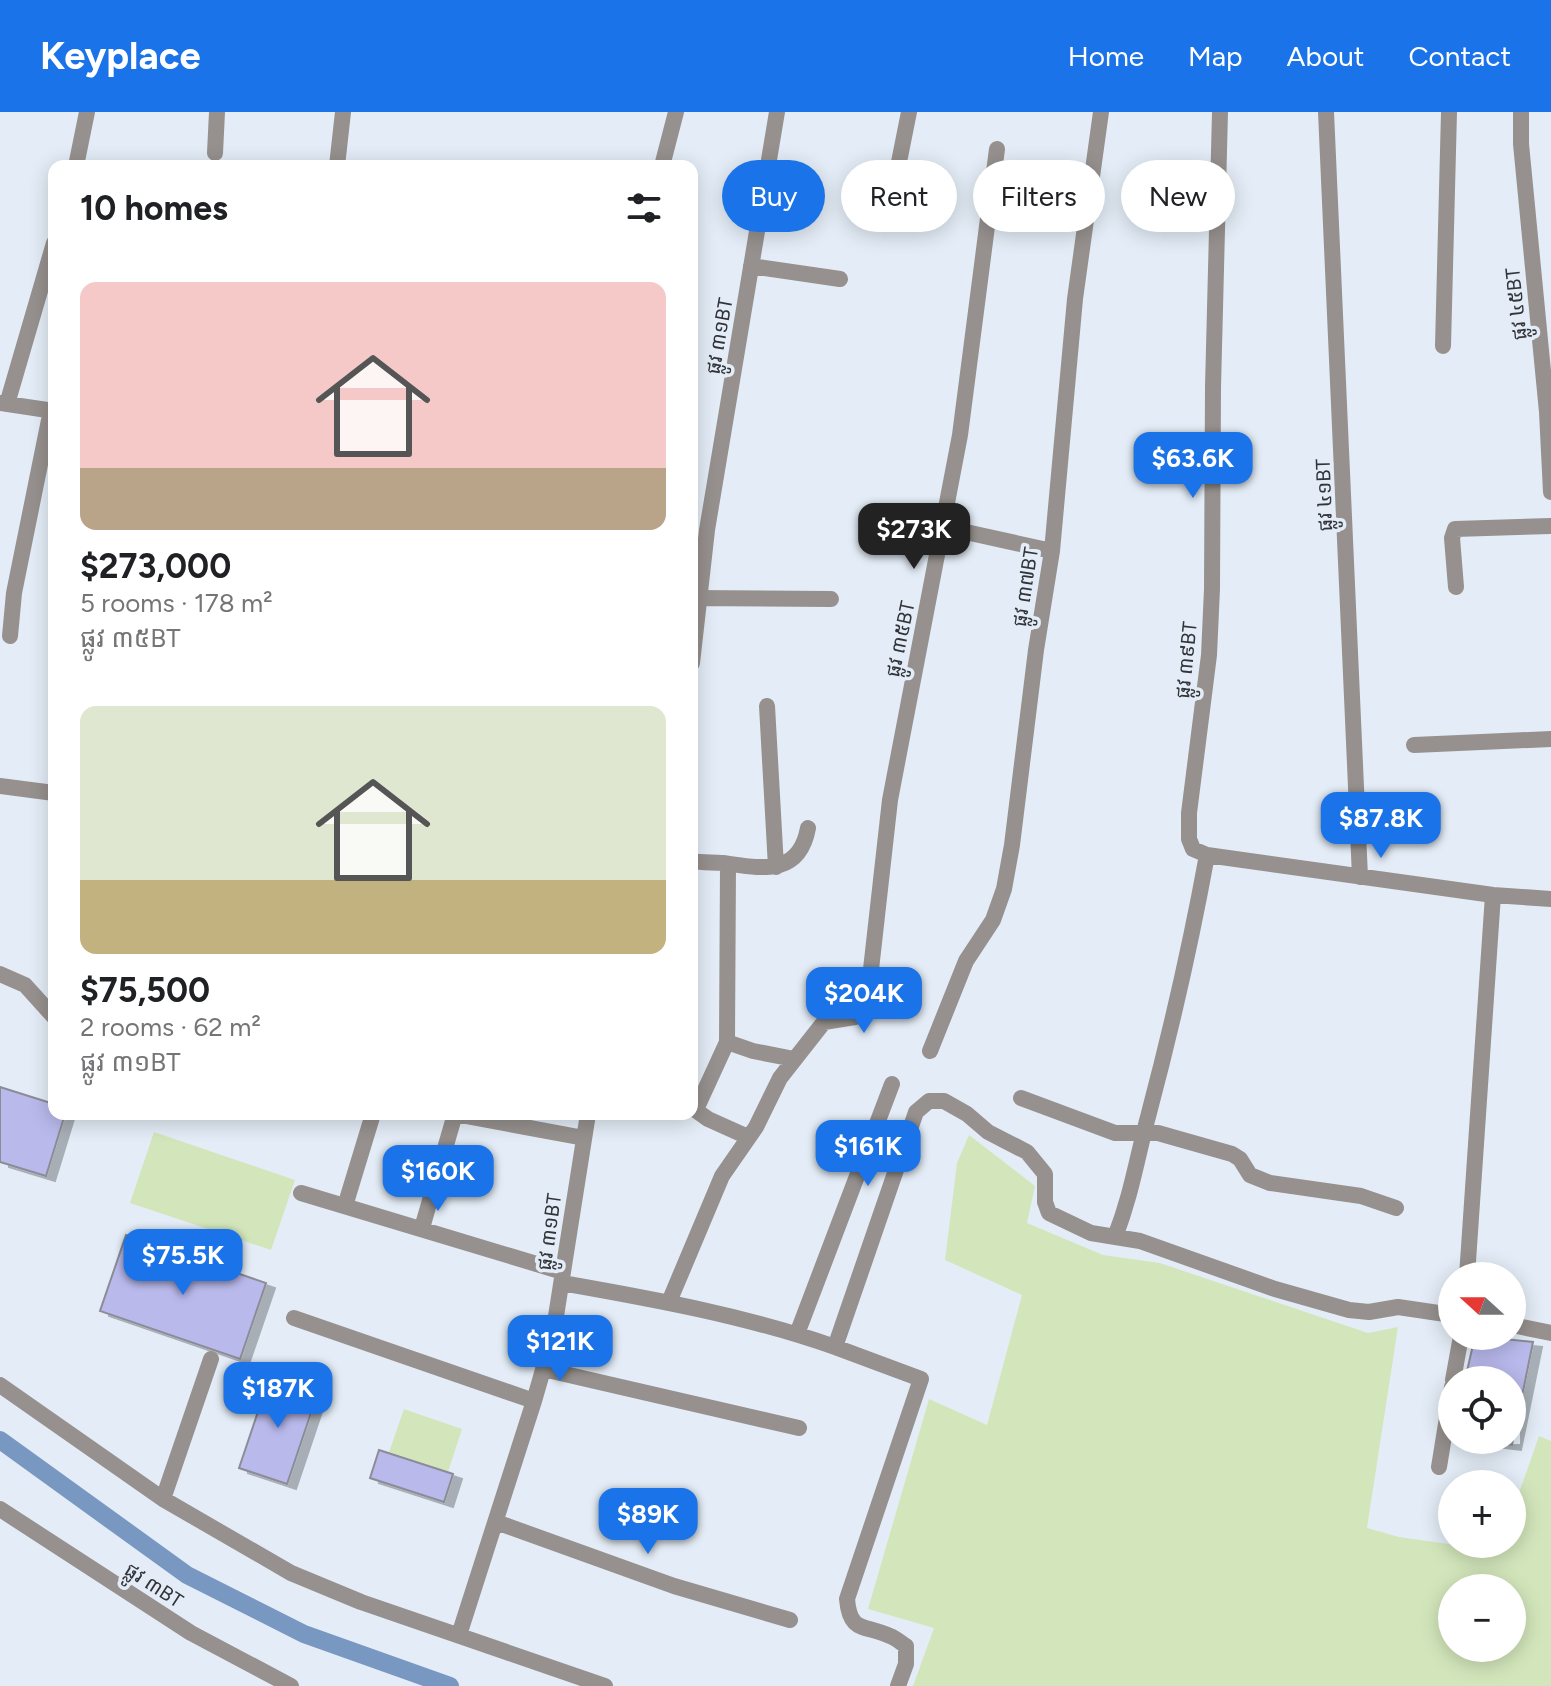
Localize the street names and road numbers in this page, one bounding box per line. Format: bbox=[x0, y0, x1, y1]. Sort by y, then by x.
street label: ផ្លូវ ៤៥BT bbox=[1500, 266, 1539, 341]
street label: ផ្លូវ ៣១BT bbox=[700, 296, 744, 377]
street label: ផ្លូវ ៤១BT bbox=[1311, 458, 1344, 532]
street label: ផ្លូវ ៣៧BT bbox=[1007, 545, 1050, 630]
street label: ផ្លូវ ៣៥BT bbox=[880, 599, 927, 681]
street label: ផ្លូវ ៣៩BT bbox=[1170, 620, 1209, 700]
street label: ផ្លូវ ៣១BT bbox=[532, 1192, 573, 1273]
street label: ផ្លូវ ៣BT bbox=[117, 1557, 188, 1618]

